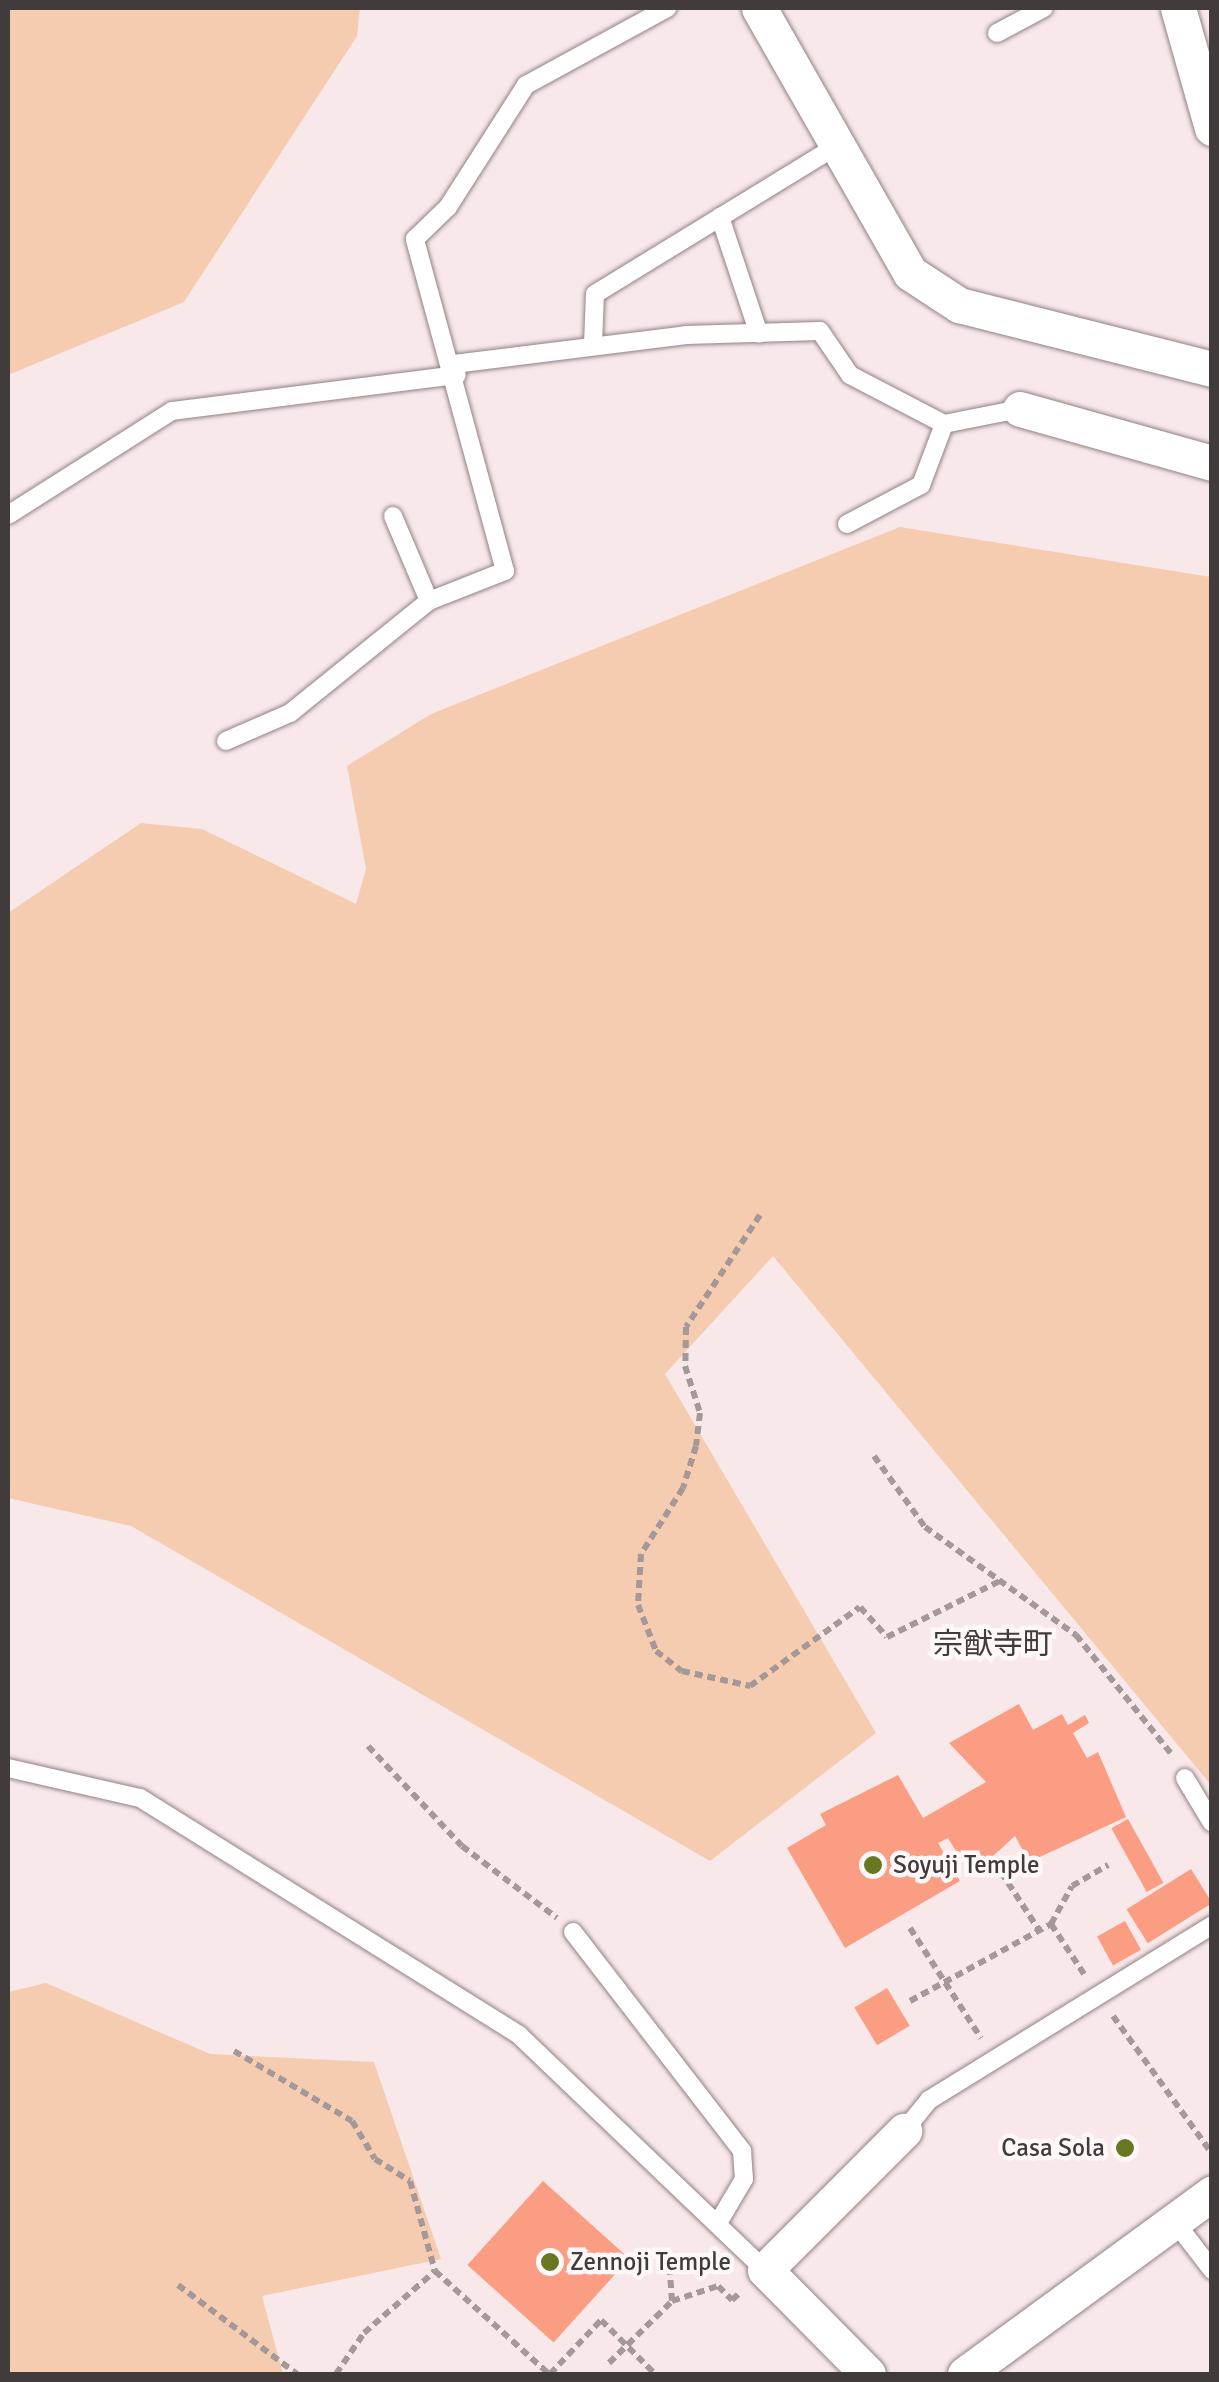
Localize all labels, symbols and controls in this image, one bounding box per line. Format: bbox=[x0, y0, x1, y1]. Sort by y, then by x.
district label: 宗猷寺町 bbox=[933, 1627, 1053, 1663]
place label: Soyuji Temple bbox=[893, 1850, 1040, 1880]
marker: Soyuji Temple bbox=[862, 1854, 884, 1876]
place label: Casa Sola bbox=[1001, 2133, 1105, 2163]
marker: Casa Sola bbox=[1114, 2137, 1136, 2159]
place label: Zennoji Temple bbox=[570, 2247, 731, 2277]
marker: Zennoji Temple bbox=[539, 2251, 561, 2273]

